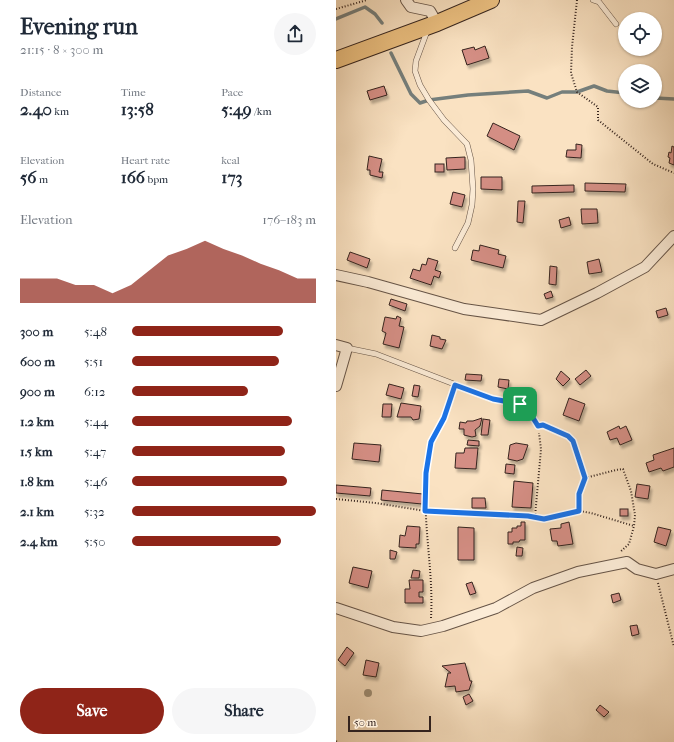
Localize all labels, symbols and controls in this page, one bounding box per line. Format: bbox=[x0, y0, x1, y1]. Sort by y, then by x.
map controls bbox=[618, 12, 662, 108]
button: locate bbox=[618, 12, 662, 56]
button: share bbox=[274, 13, 316, 55]
text: Evening run bbox=[20, 14, 138, 40]
text: 21:15 · 8 × 300 m bbox=[20, 42, 103, 57]
button: layers bbox=[618, 64, 662, 108]
text: Distance bbox=[20, 86, 61, 99]
text: Time bbox=[121, 86, 146, 99]
text: Pace bbox=[221, 86, 243, 99]
text: 2.40 bbox=[20, 99, 52, 119]
text: 13:58 bbox=[121, 99, 154, 119]
text: 5:49 bbox=[221, 99, 252, 119]
text: km bbox=[52, 105, 69, 118]
text: /km bbox=[252, 105, 272, 118]
text: Elevation bbox=[20, 154, 64, 167]
text: Heart rate bbox=[121, 154, 170, 167]
text: kcal bbox=[221, 154, 240, 167]
text: 56 bbox=[20, 167, 37, 187]
text: 166 bbox=[121, 167, 145, 187]
text: 173 bbox=[221, 167, 243, 187]
text: m bbox=[37, 173, 48, 186]
text: bpm bbox=[145, 173, 168, 186]
text: Elevation bbox=[20, 212, 73, 227]
text: 176–183 m bbox=[262, 212, 316, 227]
text: 300 m bbox=[20, 324, 53, 339]
text: 5:48 bbox=[84, 324, 107, 339]
text: 600 m bbox=[20, 354, 55, 369]
text: 5:51 bbox=[84, 354, 103, 369]
text: 900 m bbox=[20, 384, 55, 399]
text: 6:12 bbox=[84, 384, 106, 399]
pin bbox=[503, 387, 537, 421]
icon: arrive bbox=[509, 393, 531, 415]
text: 1.2 km bbox=[20, 414, 54, 429]
text: 5:44 bbox=[84, 414, 108, 429]
text: 1.5 km bbox=[20, 444, 53, 459]
text: 5:47 bbox=[84, 444, 106, 459]
text: 1.8 km bbox=[20, 474, 54, 489]
text: 5:46 bbox=[84, 474, 107, 489]
text: 2.1 km bbox=[20, 504, 54, 519]
text: 5:32 bbox=[84, 504, 105, 519]
text: 2.4 km bbox=[20, 534, 57, 549]
text: 5:50 bbox=[84, 534, 106, 549]
button: Save bbox=[20, 688, 164, 734]
button: Share bbox=[172, 688, 316, 734]
scale bar bbox=[348, 714, 431, 733]
text: 50 m bbox=[354, 716, 376, 729]

